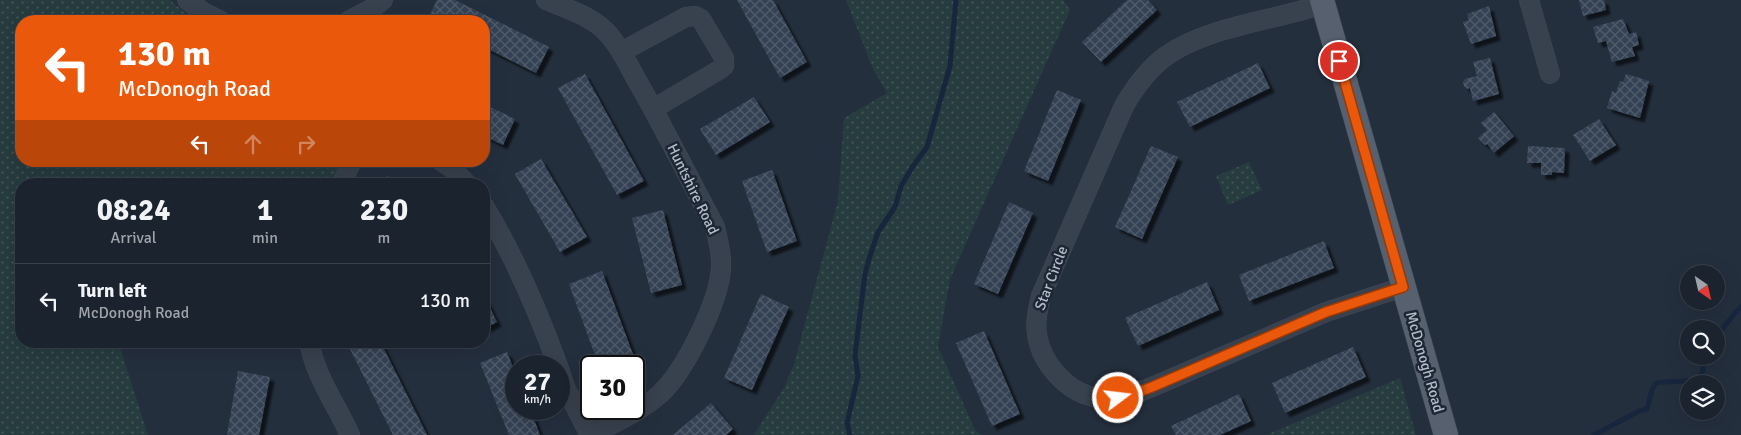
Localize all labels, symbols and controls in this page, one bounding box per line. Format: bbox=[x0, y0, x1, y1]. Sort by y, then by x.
text: 130 m bbox=[118, 32, 211, 75]
icon: left bbox=[35, 35, 100, 100]
pin bbox=[1318, 40, 1360, 82]
icon: arrive bbox=[1325, 47, 1353, 75]
text: McDonogh Road bbox=[118, 75, 271, 102]
icon: left bbox=[186, 130, 214, 158]
icon: ahead bbox=[239, 130, 267, 158]
icon: right bbox=[292, 130, 320, 158]
street label: Huntshire Road bbox=[663, 141, 723, 237]
text: 08:24 bbox=[97, 192, 170, 229]
text: 1 bbox=[257, 192, 273, 229]
text: 230 bbox=[360, 192, 408, 229]
text: Arrival bbox=[110, 228, 157, 248]
text: min bbox=[252, 228, 278, 248]
text: m bbox=[378, 228, 390, 248]
street label: Star Circle bbox=[1031, 243, 1071, 313]
north arrow bbox=[1680, 265, 1725, 310]
map controls bbox=[1680, 265, 1725, 420]
text: Turn left bbox=[78, 279, 147, 303]
icon: left bbox=[35, 287, 63, 315]
text: 130 m bbox=[420, 289, 470, 313]
text: McDonogh Road bbox=[78, 303, 189, 323]
street label: McDonogh Road bbox=[1402, 309, 1448, 415]
button: search bbox=[1680, 320, 1725, 365]
speed limit sign: 30 bbox=[580, 355, 645, 420]
text: 27 bbox=[524, 366, 551, 397]
position arrow bbox=[1091, 371, 1143, 423]
button: layers bbox=[1680, 375, 1725, 420]
text: km/h bbox=[524, 392, 551, 407]

